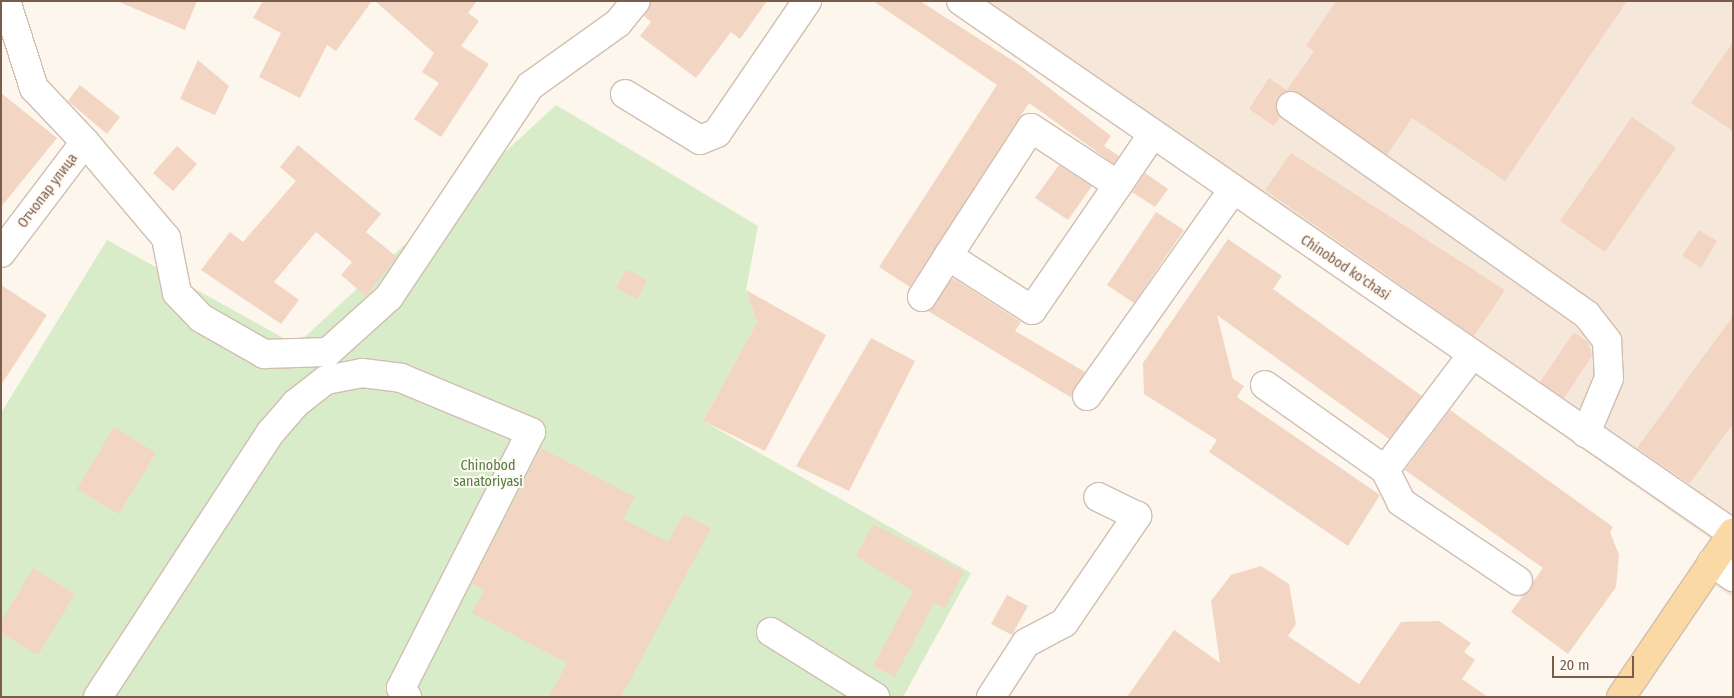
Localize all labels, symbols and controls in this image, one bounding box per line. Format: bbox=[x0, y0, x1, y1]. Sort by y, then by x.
street label: Отчопар улица bbox=[15, 150, 81, 232]
street label: Chinobod ko'chasi bbox=[1297, 232, 1393, 304]
park label: Chinobod sanatoriyasi bbox=[453, 458, 523, 491]
scale bar bbox=[1554, 646, 1636, 678]
text: 20 m bbox=[1560, 656, 1590, 674]

